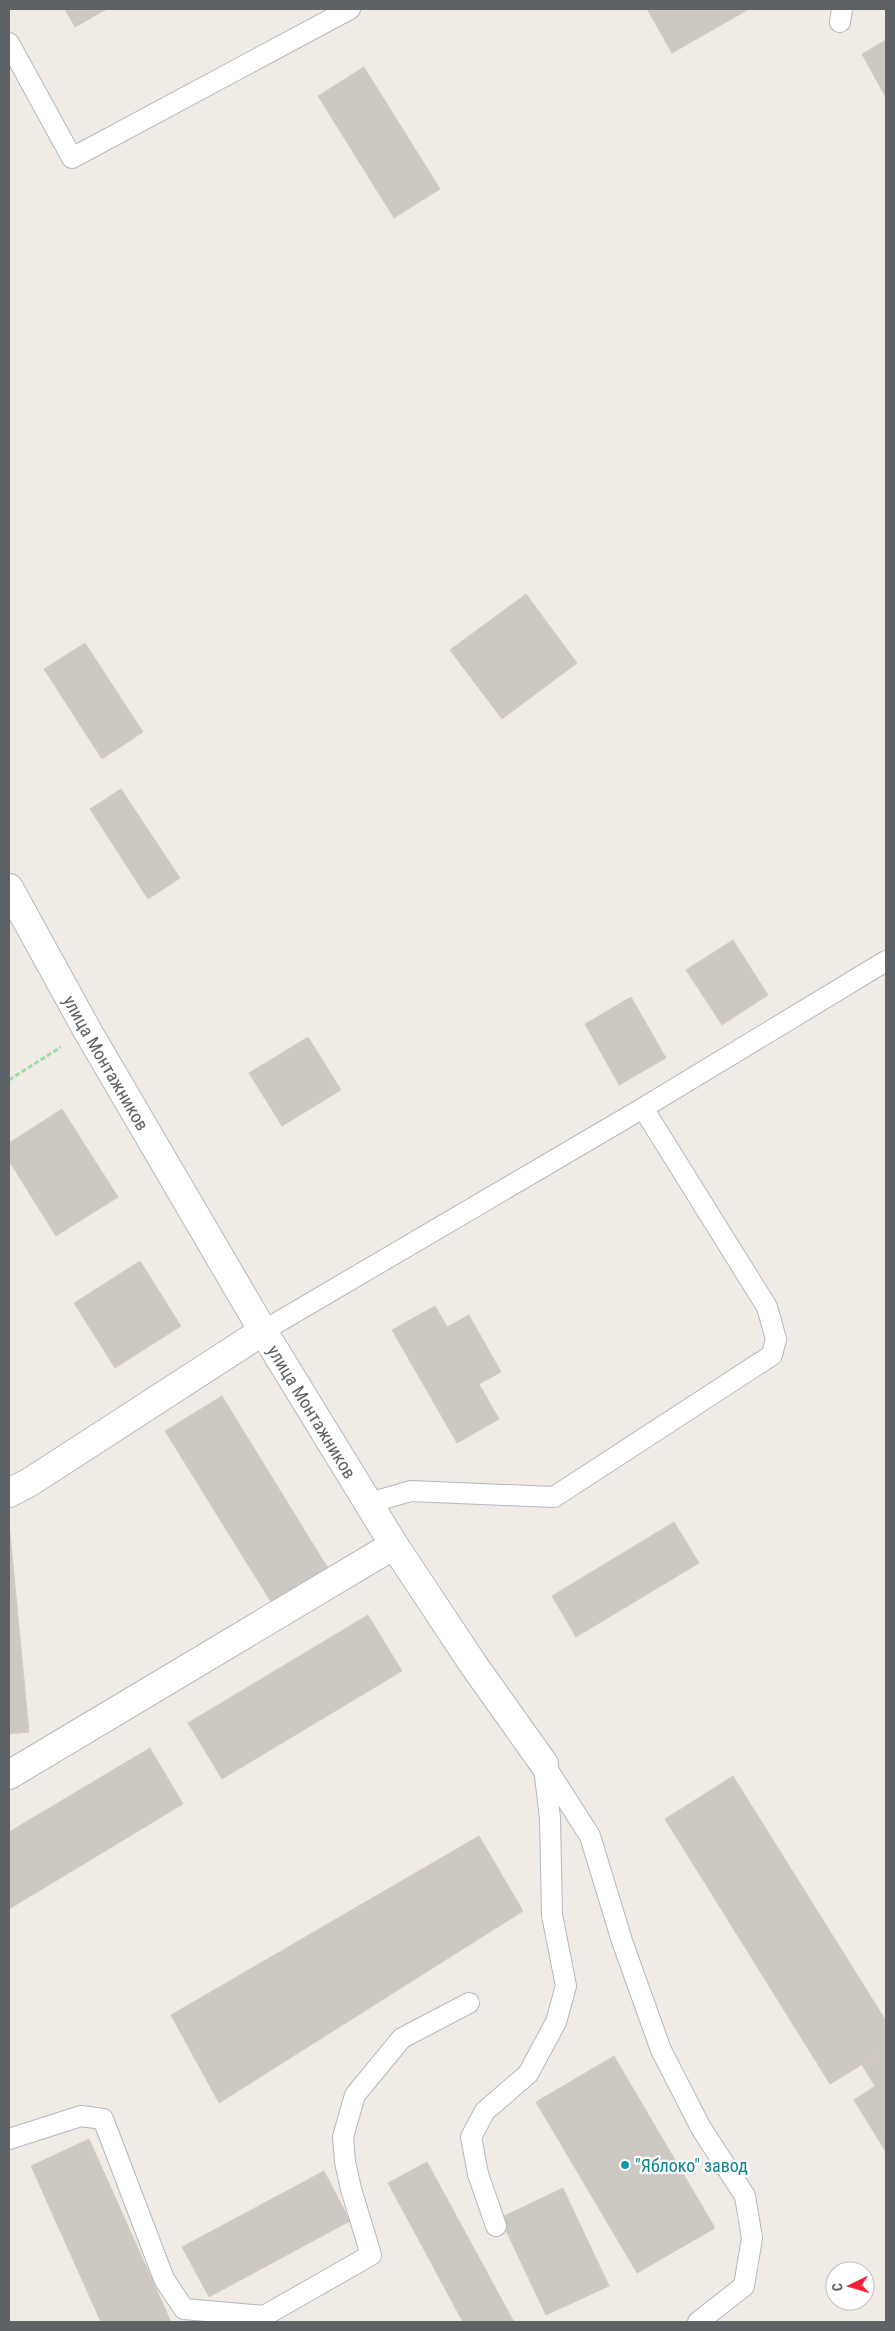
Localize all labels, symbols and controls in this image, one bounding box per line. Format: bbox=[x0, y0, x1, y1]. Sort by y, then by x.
street label: улица Монтажников bbox=[59, 991, 154, 1134]
street label: улица Монтажников bbox=[263, 1341, 361, 1482]
place label: "Яблоко" завод bbox=[635, 2155, 748, 2176]
marker: "Яблоко" завод bbox=[619, 2159, 631, 2171]
north arrow bbox=[825, 2261, 875, 2311]
text: С bbox=[829, 2282, 845, 2292]

